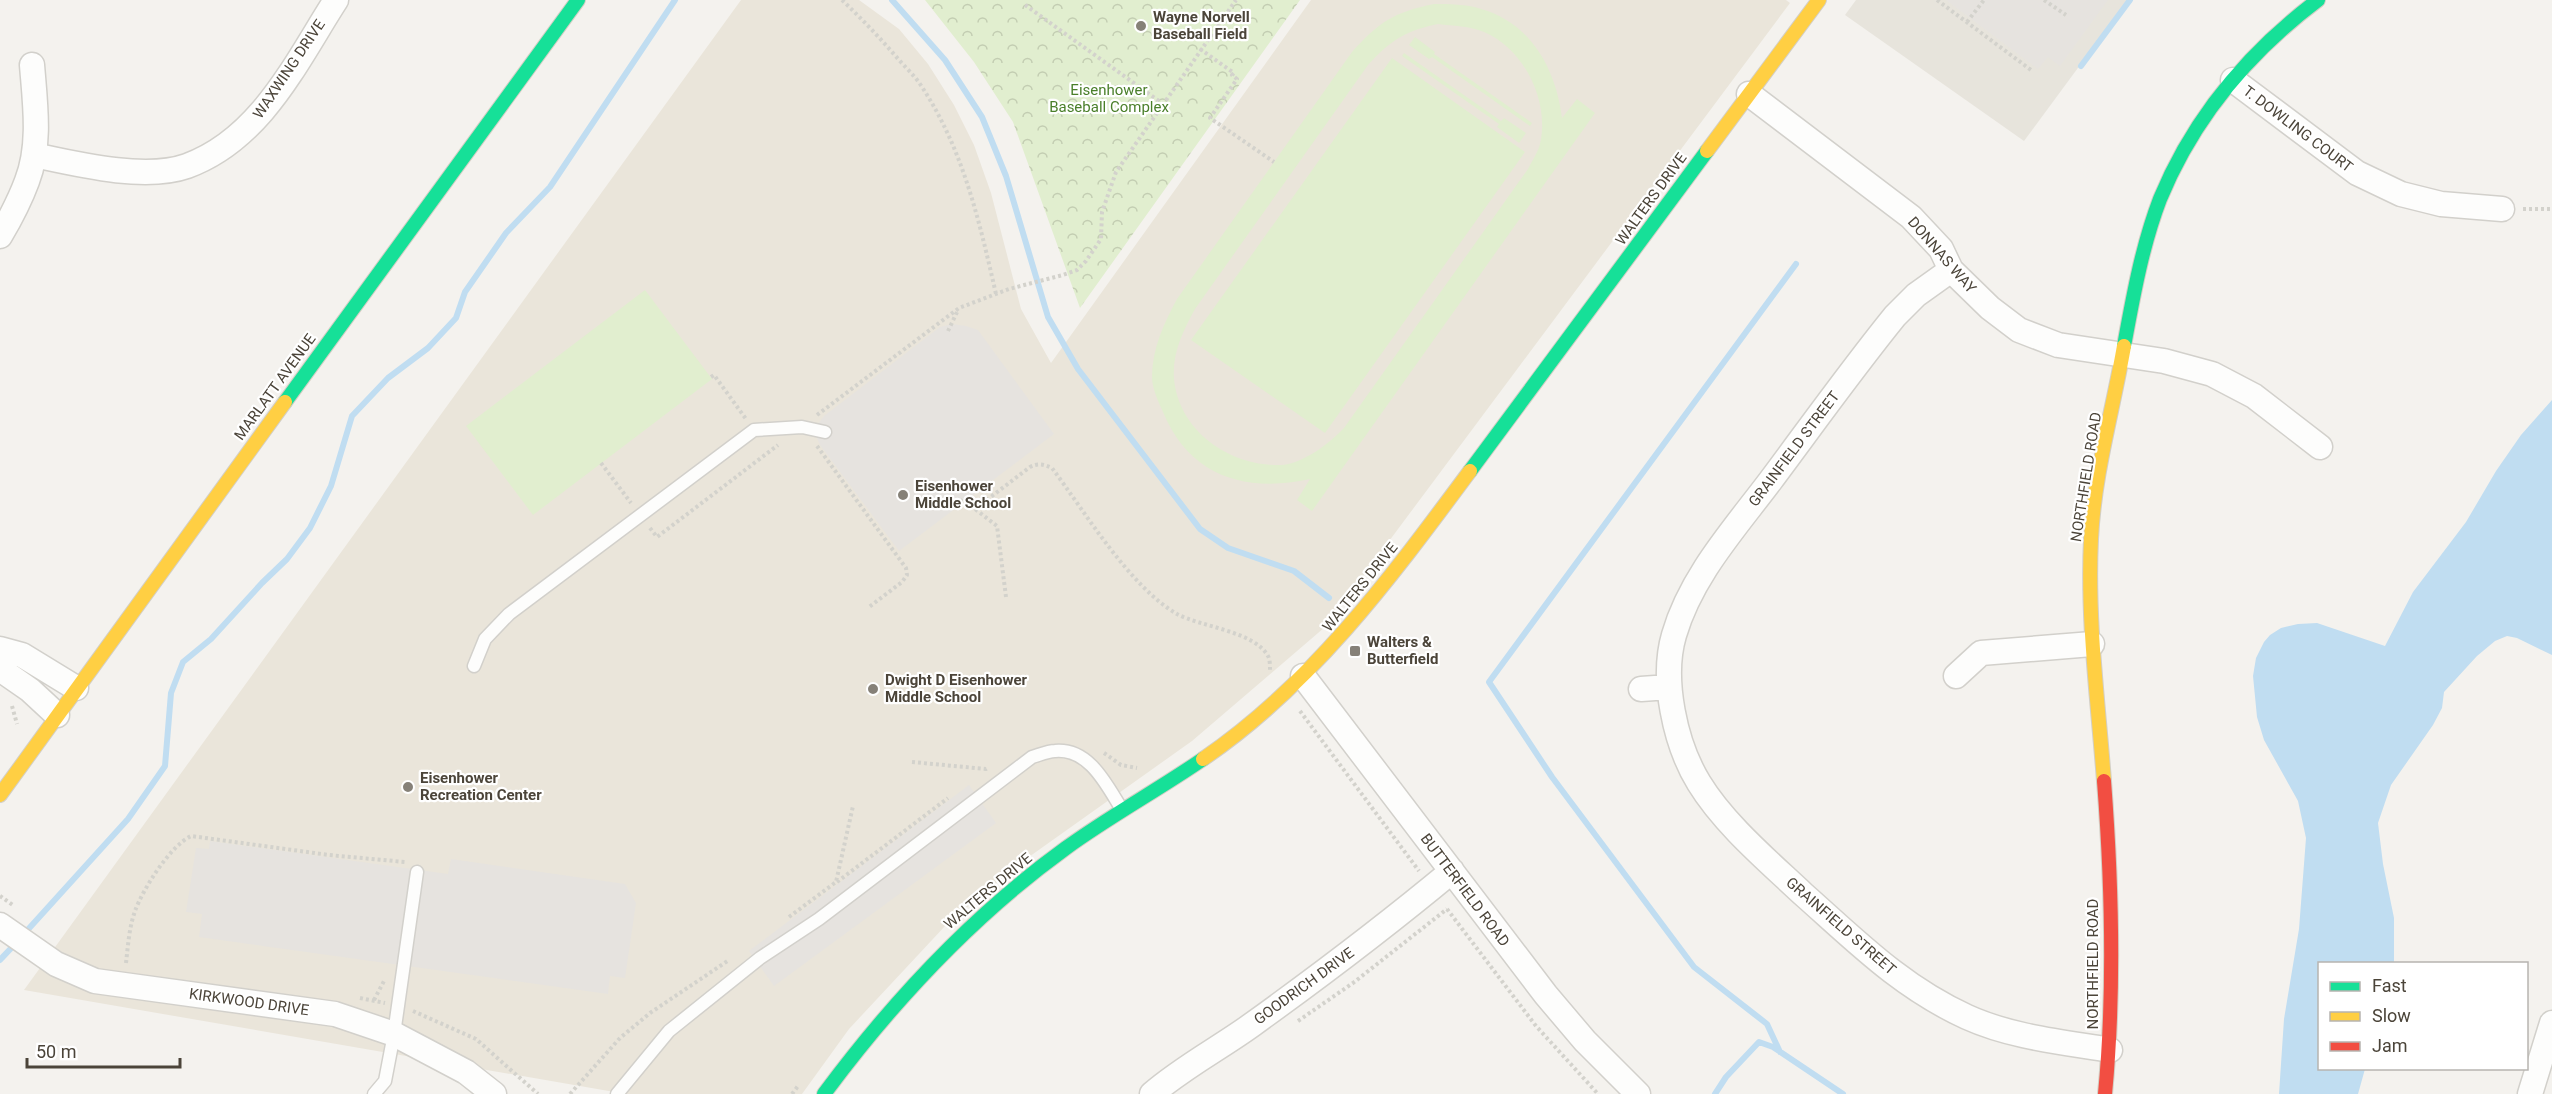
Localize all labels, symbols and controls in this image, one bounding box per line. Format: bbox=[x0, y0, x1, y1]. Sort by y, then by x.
place label: Wayne Norvell Baseball Field bbox=[1153, 8, 1250, 43]
street label: WAXWING DRIVE bbox=[249, 16, 329, 122]
marker: Wayne Norvell Baseball Field bbox=[1134, 19, 1148, 33]
park label: Eisenhower Baseball Complex bbox=[1049, 81, 1169, 116]
street label: T. DOWLING COURT bbox=[2240, 82, 2356, 176]
street label: WALTERS DRIVE bbox=[1612, 149, 1691, 249]
street label: DONNAS WAY bbox=[1904, 213, 1980, 297]
street label: MARLATT AVENUE bbox=[230, 330, 320, 444]
street label: GRAINFIELD STREET bbox=[1745, 388, 1843, 510]
street label: NORTHFIELD ROAD bbox=[2067, 411, 2105, 543]
place label: Eisenhower Middle School bbox=[915, 477, 1011, 512]
marker: Eisenhower Middle School bbox=[896, 488, 910, 502]
street label: WALTERS DRIVE bbox=[1319, 538, 1402, 635]
place label: Walters & Butterfield bbox=[1367, 633, 1438, 668]
marker: Walters & Butterfield bbox=[1348, 644, 1362, 658]
place label: Dwight D Eisenhower Middle School bbox=[885, 671, 1028, 706]
marker: Dwight D Eisenhower Middle School bbox=[866, 682, 880, 696]
place label: Eisenhower Recreation Center bbox=[420, 769, 542, 804]
marker: Eisenhower Recreation Center bbox=[401, 780, 415, 794]
street label: BUTTERFIELD ROAD bbox=[1417, 830, 1513, 950]
street label: WALTERS DRIVE bbox=[940, 849, 1036, 933]
street label: GRAINFIELD STREET bbox=[1782, 873, 1900, 979]
street label: NORTHFIELD ROAD bbox=[2084, 899, 2102, 1029]
street label: GOODRICH DRIVE bbox=[1250, 943, 1358, 1028]
legend bbox=[2318, 962, 2528, 1070]
text: Fast bbox=[2372, 975, 2407, 996]
street label: KIRKWOOD DRIVE bbox=[188, 985, 311, 1019]
text: Slow bbox=[2372, 1005, 2411, 1026]
scale bar bbox=[27, 1031, 180, 1069]
text: Jam bbox=[2372, 1035, 2408, 1056]
text: 50 m bbox=[36, 1041, 76, 1062]

